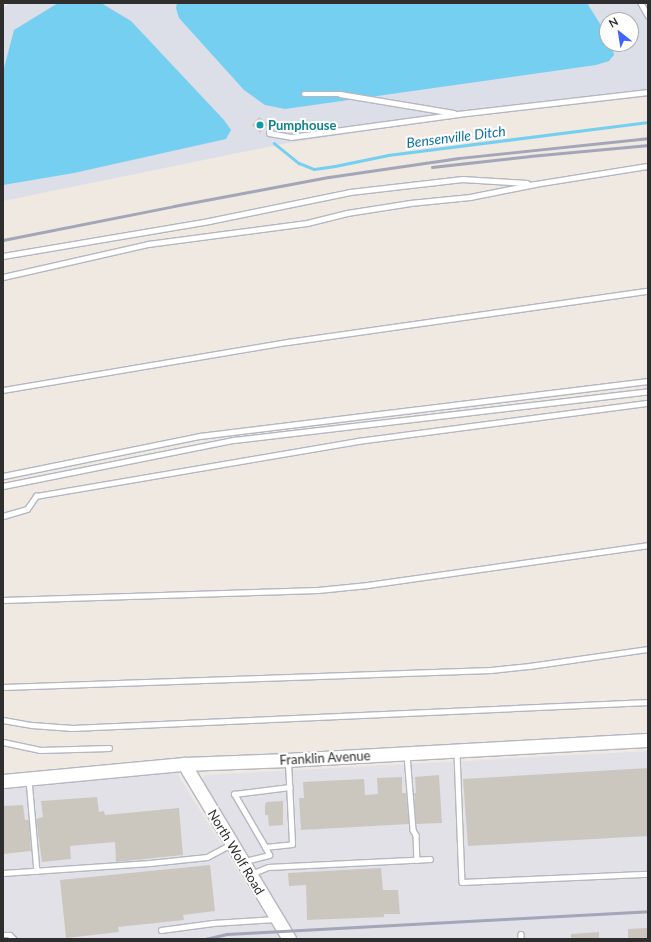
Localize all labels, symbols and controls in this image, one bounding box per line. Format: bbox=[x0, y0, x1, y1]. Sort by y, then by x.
north arrow bbox=[599, 12, 639, 52]
text: N bbox=[606, 14, 620, 30]
place label: Pumphouse bbox=[268, 117, 336, 133]
marker: Pumphouse bbox=[255, 120, 265, 130]
water label: Bensenville Ditch bbox=[405, 123, 507, 151]
street label: Franklin Avenue bbox=[279, 748, 371, 768]
street label: North Wolf Road bbox=[204, 806, 268, 898]

